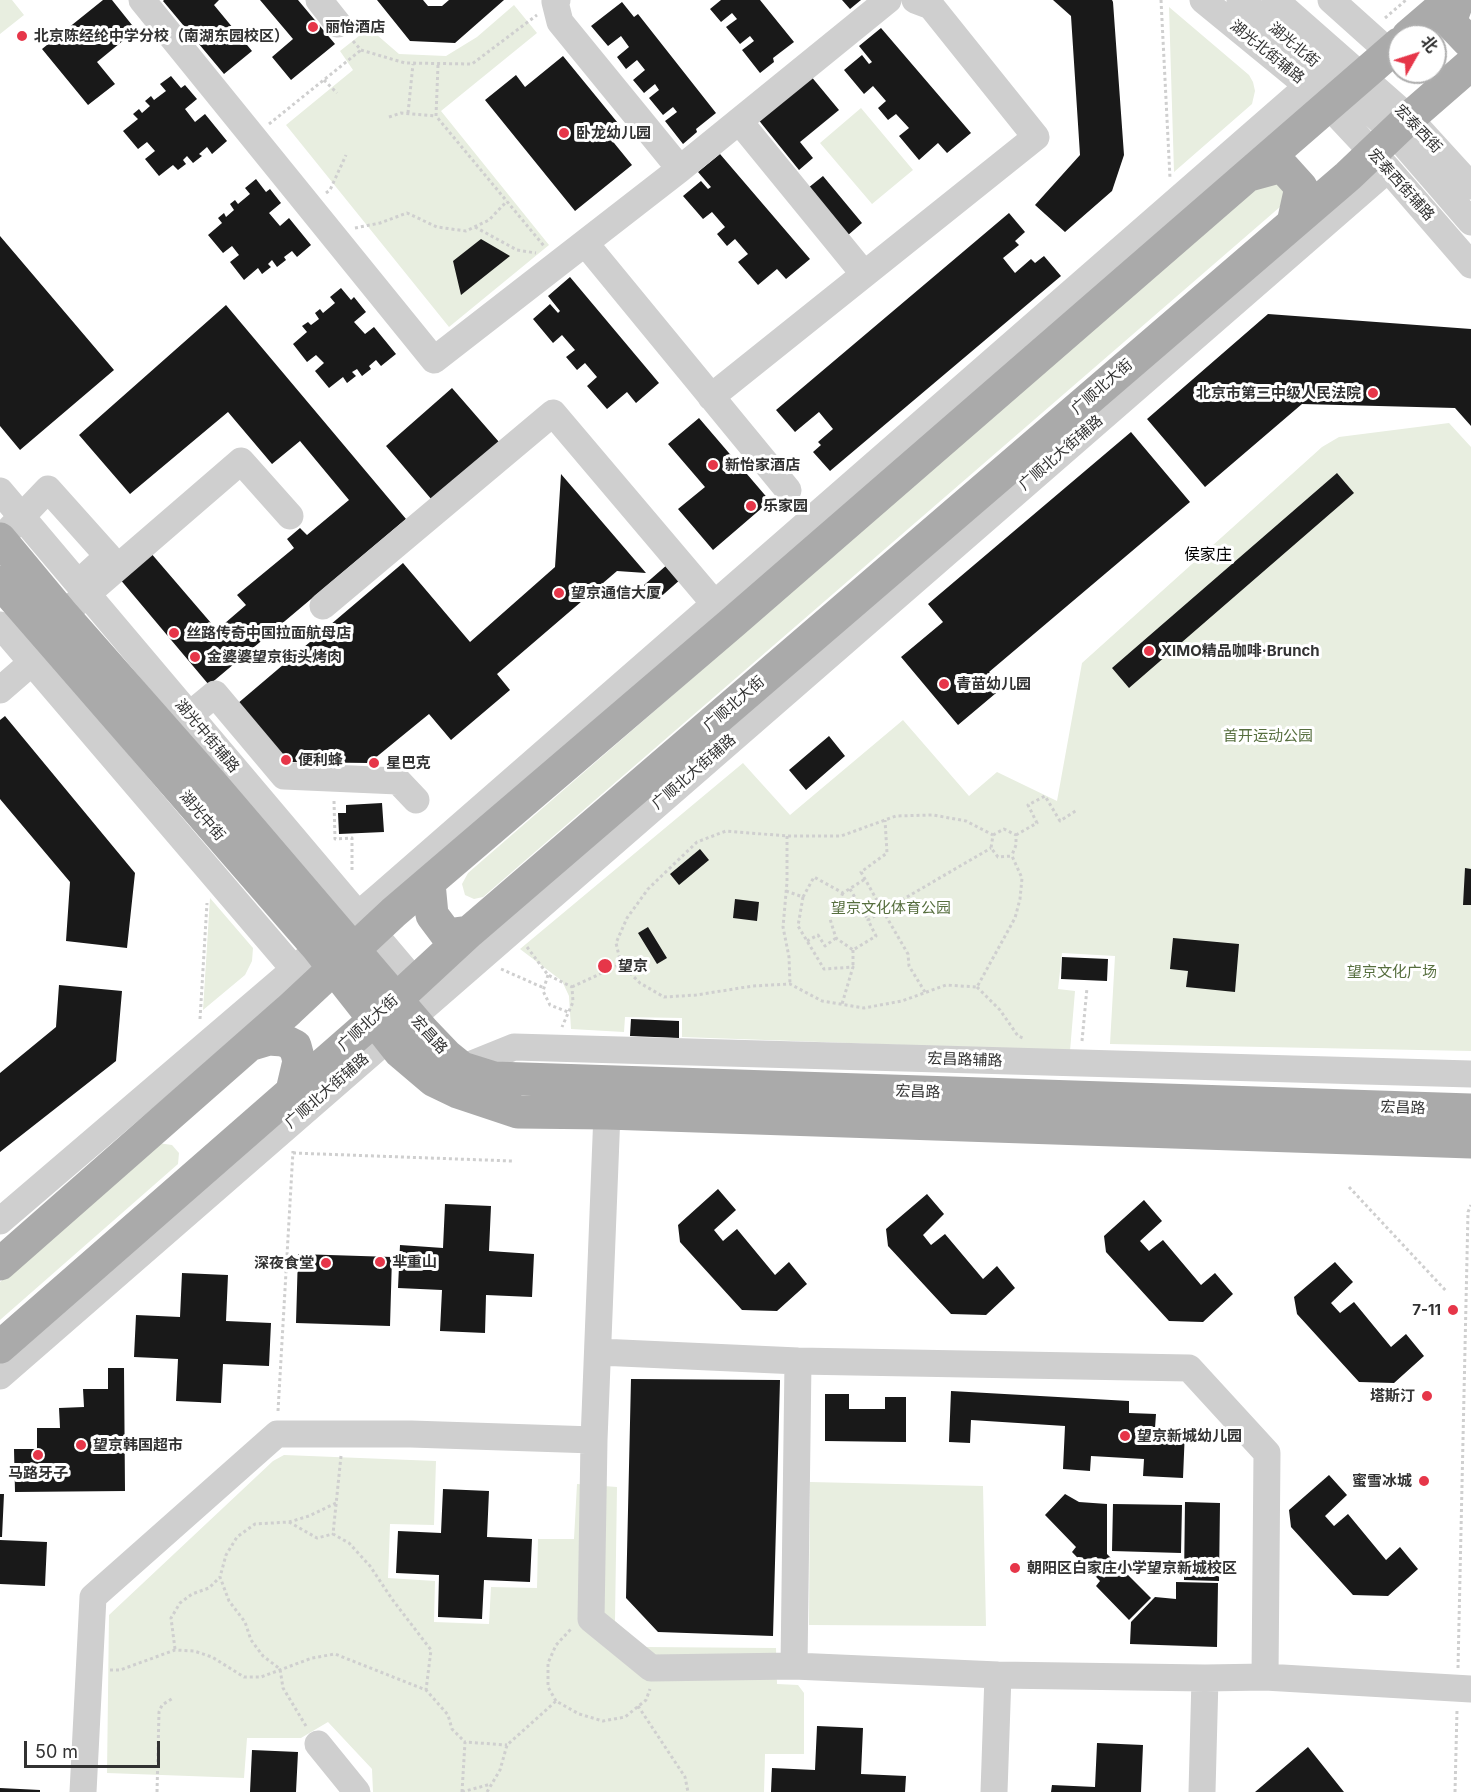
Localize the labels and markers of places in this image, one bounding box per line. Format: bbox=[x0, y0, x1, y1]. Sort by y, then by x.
place label: 丽怡酒店 bbox=[325, 18, 385, 36]
marker: 丽怡酒店 bbox=[306, 20, 320, 34]
place label: 北京陈经纶中学分校（南湖东园校区） bbox=[34, 27, 289, 45]
marker: 北京陈经纶中学分校（南湖东园校区） bbox=[15, 29, 29, 43]
place label: 卧龙幼儿园 bbox=[576, 124, 651, 142]
marker: 卧龙幼儿园 bbox=[557, 126, 571, 140]
place label: 北京市第三中级人民法院 bbox=[1196, 384, 1361, 402]
marker: 北京市第三中级人民法院 bbox=[1366, 386, 1380, 400]
place label: 新怡家酒店 bbox=[725, 456, 800, 474]
marker: 新怡家酒店 bbox=[706, 458, 720, 472]
place label: 乐家园 bbox=[763, 497, 808, 515]
marker: 乐家园 bbox=[744, 499, 758, 513]
place label: 望京通信大厦 bbox=[571, 584, 661, 602]
marker: 望京通信大厦 bbox=[552, 586, 566, 600]
place label: 丝路传奇中国拉面航母店 bbox=[186, 624, 351, 642]
marker: 丝路传奇中国拉面航母店 bbox=[167, 626, 181, 640]
place label: XIMO精品咖啡·Brunch bbox=[1161, 642, 1320, 660]
marker: XIMO精品咖啡·Brunch bbox=[1142, 644, 1156, 658]
place label: 金婆婆望京街头烤肉 bbox=[207, 648, 342, 666]
marker: 金婆婆望京街头烤肉 bbox=[188, 650, 202, 664]
place label: 青苗幼儿园 bbox=[956, 675, 1031, 693]
marker: 青苗幼儿园 bbox=[937, 677, 951, 691]
place label: 便利蜂 bbox=[298, 751, 343, 769]
marker: 便利蜂 bbox=[279, 753, 293, 767]
place label: 星巴克 bbox=[386, 754, 431, 772]
marker: 星巴克 bbox=[367, 756, 381, 770]
marker: 望京 bbox=[596, 957, 614, 975]
place label: 望京 bbox=[618, 957, 648, 975]
place label: 芈重山 bbox=[392, 1253, 437, 1271]
place label: 深夜食堂 bbox=[254, 1254, 314, 1272]
marker: 芈重山 bbox=[373, 1255, 387, 1269]
marker: 深夜食堂 bbox=[319, 1256, 333, 1270]
place label: 7-11 bbox=[1412, 1301, 1441, 1319]
marker: 7-11 bbox=[1446, 1303, 1460, 1317]
place label: 塔斯汀 bbox=[1370, 1387, 1415, 1405]
marker: 塔斯汀 bbox=[1420, 1389, 1434, 1403]
place label: 望京新城幼儿园 bbox=[1137, 1427, 1242, 1445]
marker: 望京新城幼儿园 bbox=[1118, 1429, 1132, 1443]
place label: 望京韩国超市 bbox=[93, 1436, 183, 1454]
marker: 望京韩国超市 bbox=[74, 1438, 88, 1452]
marker: 马路牙子 bbox=[31, 1448, 45, 1462]
place label: 马路牙子 bbox=[8, 1464, 68, 1482]
place label: 蜜雪冰城 bbox=[1352, 1472, 1412, 1490]
marker: 蜜雪冰城 bbox=[1417, 1474, 1431, 1488]
place label: 朝阳区白家庄小学望京新城校区 bbox=[1027, 1559, 1237, 1577]
marker: 朝阳区白家庄小学望京新城校区 bbox=[1008, 1561, 1022, 1575]

